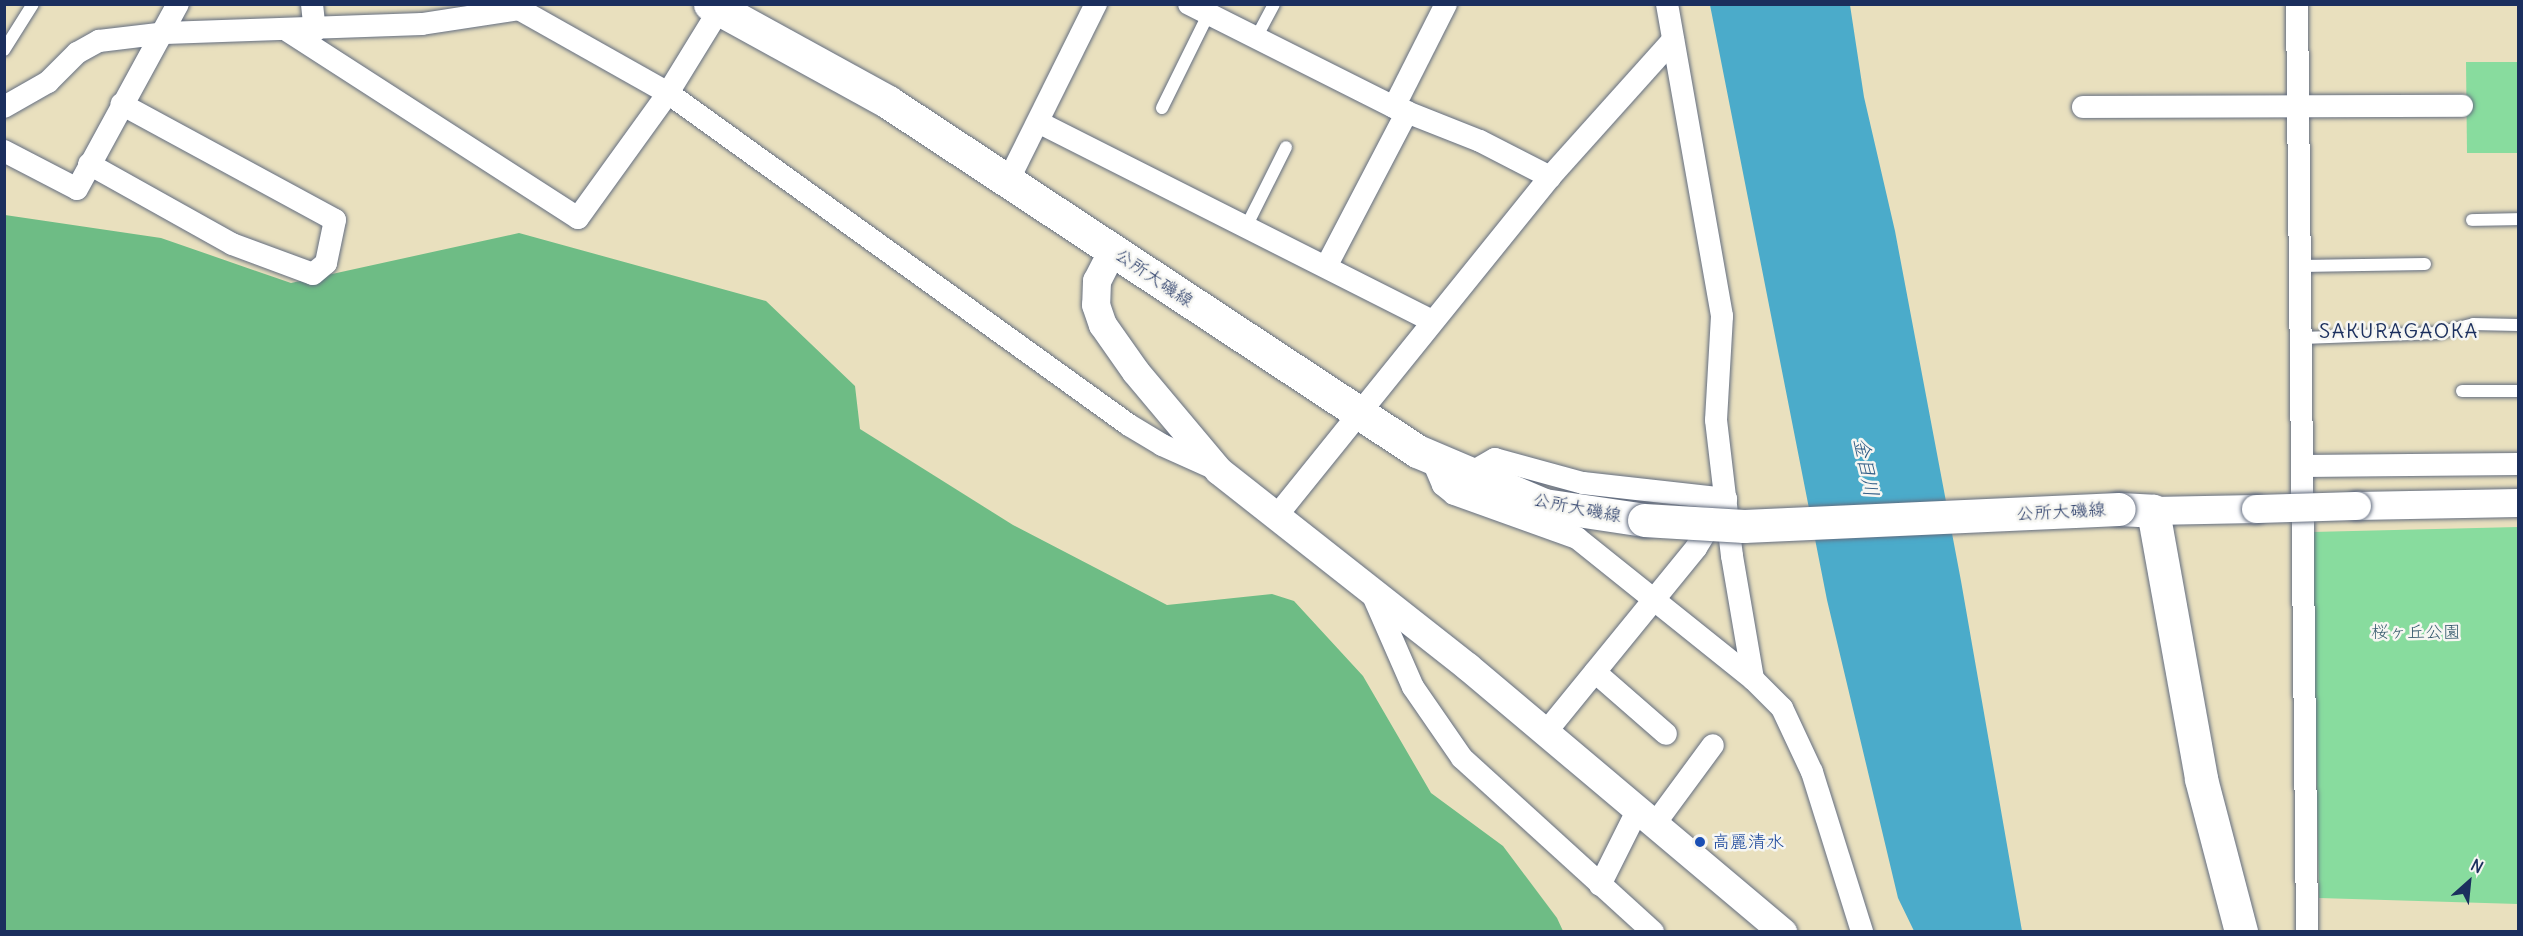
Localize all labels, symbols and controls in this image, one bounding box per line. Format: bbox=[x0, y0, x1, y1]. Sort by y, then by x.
street label: 公所大磯線 bbox=[1111, 244, 1197, 312]
district label: SAKURAGAOKA bbox=[2319, 318, 2479, 342]
water label: 金目川 bbox=[1849, 435, 1885, 499]
street label: 公所大磯線 bbox=[1531, 489, 1623, 527]
street label: 公所大磯線 bbox=[2015, 499, 2107, 525]
park label: 桜ヶ丘公園 bbox=[2371, 621, 2461, 643]
place label: 高麗清水 bbox=[1712, 831, 1784, 853]
marker: 高麗清水 bbox=[1693, 835, 1707, 849]
north arrow bbox=[2439, 852, 2499, 912]
text: N bbox=[2468, 855, 2487, 877]

